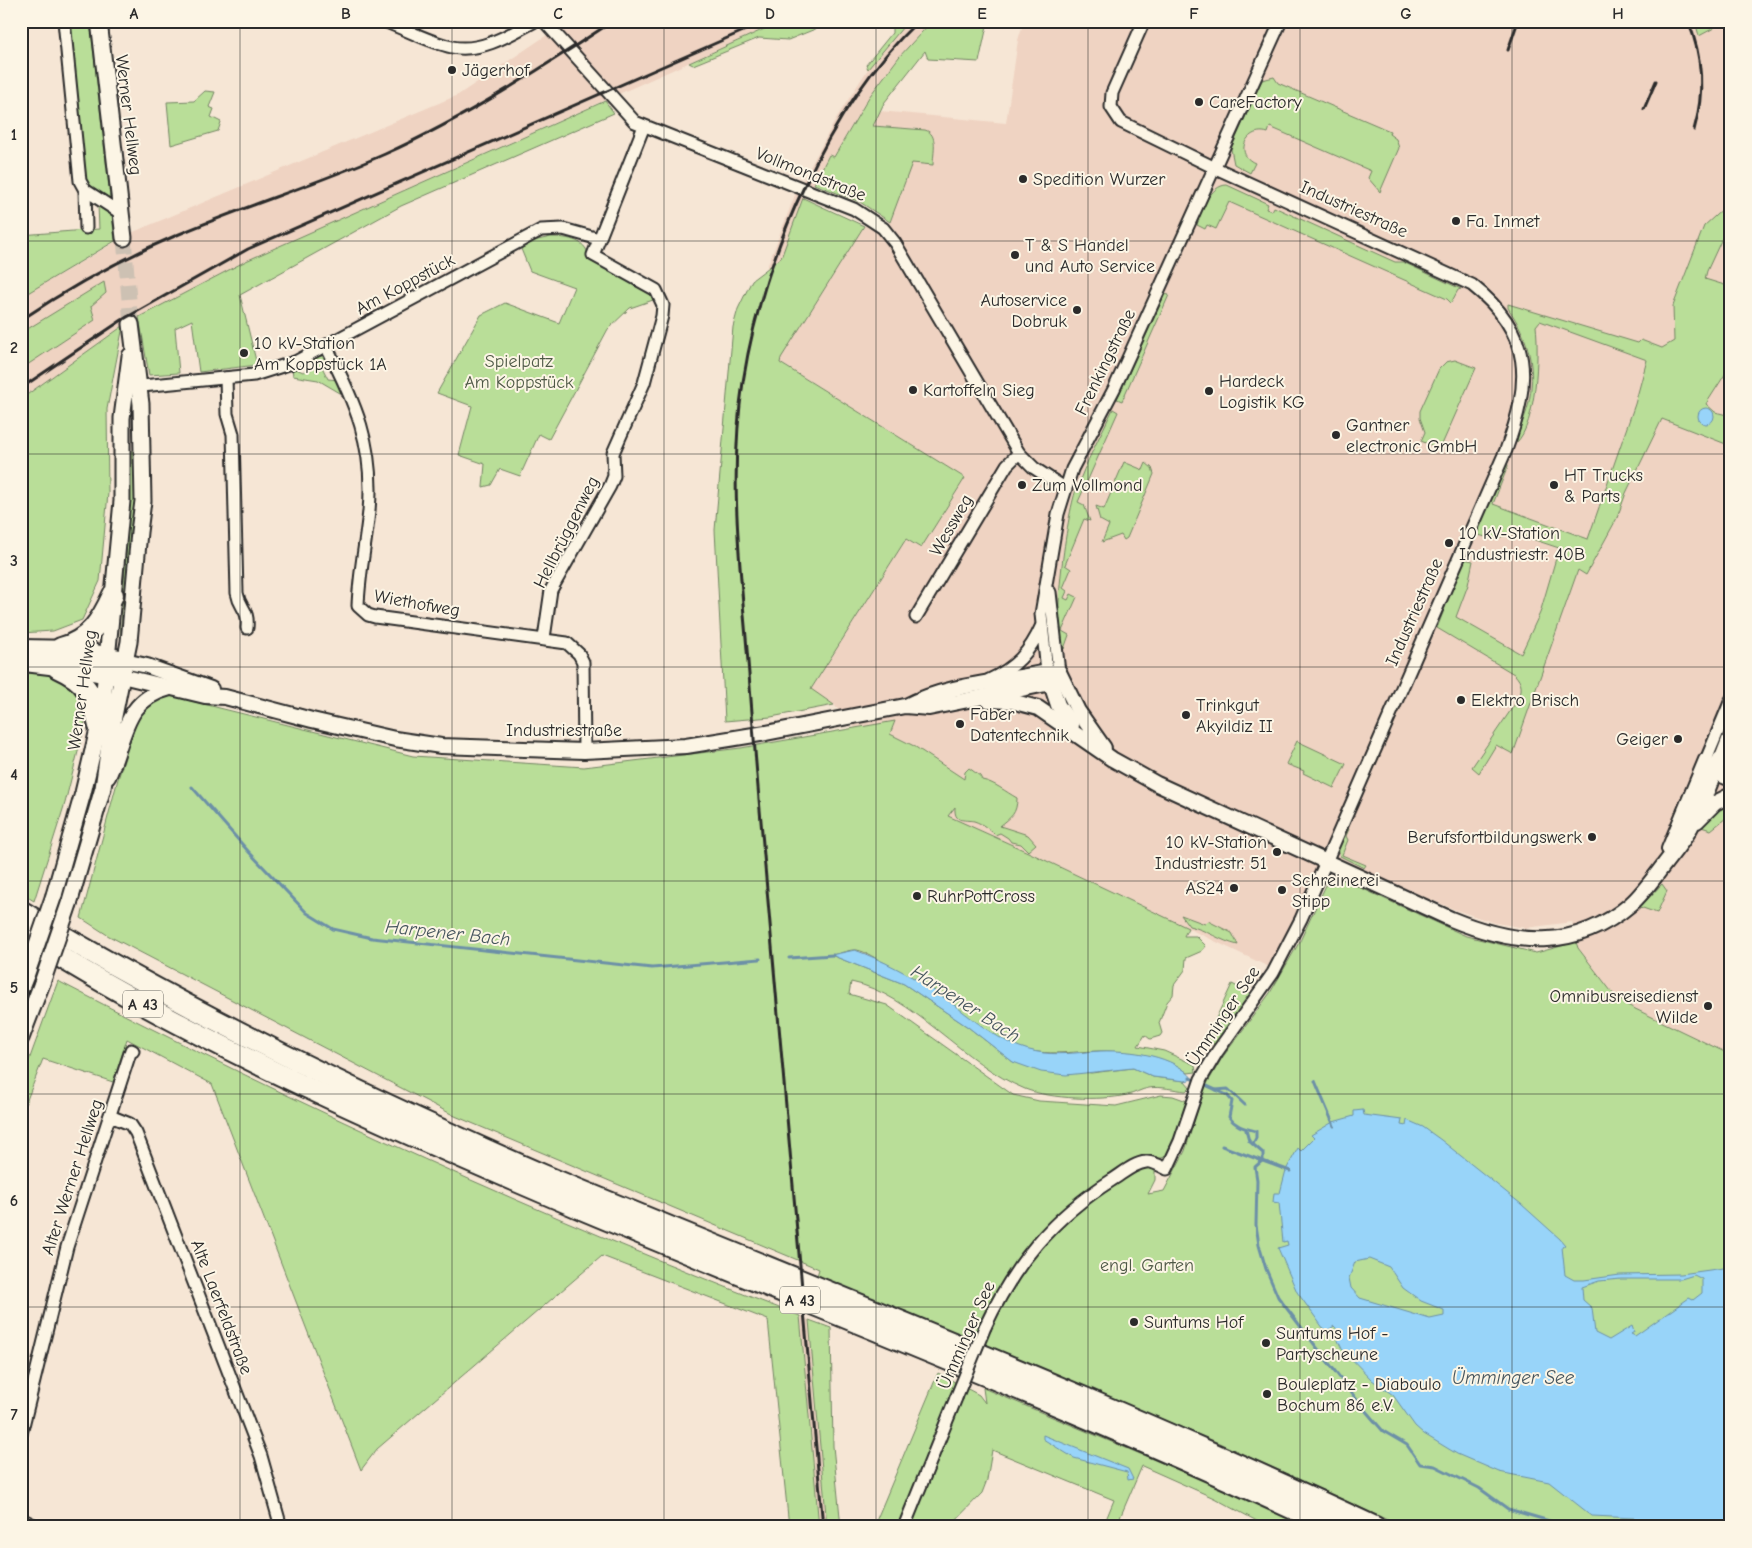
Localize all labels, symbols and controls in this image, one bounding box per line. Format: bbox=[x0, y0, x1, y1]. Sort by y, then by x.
text: A bbox=[130, 5, 139, 23]
text: B bbox=[341, 5, 351, 23]
text: C bbox=[553, 5, 563, 23]
text: D bbox=[765, 5, 775, 23]
text: E bbox=[977, 5, 987, 23]
text: F bbox=[1189, 5, 1199, 23]
text: G bbox=[1400, 5, 1412, 23]
text: H bbox=[1612, 5, 1624, 23]
street label: Werner Hellweg bbox=[111, 53, 146, 177]
place label: Jägerhof bbox=[462, 60, 530, 81]
marker: Jägerhof bbox=[446, 64, 458, 76]
place label: CareFactory bbox=[1209, 92, 1303, 113]
marker: CareFactory bbox=[1193, 96, 1205, 108]
text: 1 bbox=[11, 126, 17, 144]
street label: Vollmondstraße bbox=[753, 143, 869, 206]
place label: Spedition Wurzer bbox=[1033, 169, 1166, 190]
marker: Spedition Wurzer bbox=[1017, 173, 1029, 185]
street label: Industriestraße bbox=[1297, 176, 1411, 243]
place label: Fa. Inmet bbox=[1466, 211, 1540, 232]
marker: Fa. Inmet bbox=[1450, 215, 1462, 227]
place label: T & S Handel und Auto Service bbox=[1025, 235, 1155, 277]
street label: Am Koppstück bbox=[352, 249, 459, 319]
marker: T & S Handel und Auto Service bbox=[1009, 249, 1021, 261]
place label: Autoservice Dobruk bbox=[980, 290, 1067, 332]
marker: Autoservice Dobruk bbox=[1071, 304, 1083, 316]
street label: Frenkingstraße bbox=[1071, 306, 1140, 419]
place label: 10 kV-Station Am Koppstück 1A bbox=[254, 333, 387, 375]
text: 2 bbox=[10, 339, 18, 357]
marker: 10 kV-Station Am Koppstück 1A bbox=[238, 347, 250, 359]
park label: Spielpatz Am Koppstück bbox=[464, 351, 574, 393]
place label: Hardeck Logistik KG bbox=[1219, 371, 1305, 413]
place label: Kartoffeln Sieg bbox=[923, 380, 1035, 401]
marker: Kartoffeln Sieg bbox=[907, 384, 919, 396]
marker: Hardeck Logistik KG bbox=[1203, 385, 1215, 397]
place label: Gantner electronic GmbH bbox=[1346, 415, 1477, 457]
marker: Gantner electronic GmbH bbox=[1330, 429, 1342, 441]
place label: HT Trucks & Parts bbox=[1564, 465, 1643, 507]
street label: Hellbrüggenweg bbox=[529, 473, 604, 592]
place label: Zum Vollmond bbox=[1032, 475, 1142, 496]
marker: Zum Vollmond bbox=[1016, 479, 1028, 491]
marker: HT Trucks & Parts bbox=[1548, 479, 1560, 491]
street label: Wessweg bbox=[925, 491, 977, 560]
place label: 10 kV-Station Industriestr. 40B bbox=[1459, 523, 1585, 565]
marker: 10 kV-Station Industriestr. 40B bbox=[1443, 537, 1455, 549]
text: 3 bbox=[10, 552, 18, 570]
street label: Industriestraße bbox=[1381, 555, 1448, 669]
street label: Wiethofweg bbox=[372, 586, 462, 621]
street label: Werner Hellweg bbox=[64, 628, 101, 752]
place label: Elektro Brisch bbox=[1471, 690, 1579, 711]
marker: Elektro Brisch bbox=[1455, 694, 1467, 706]
place label: Trinkgut Akyildiz II bbox=[1196, 695, 1273, 737]
place label: Faber Datentechnik bbox=[970, 704, 1069, 746]
marker: Trinkgut Akyildiz II bbox=[1180, 709, 1192, 721]
marker: Faber Datentechnik bbox=[954, 718, 966, 730]
street label: Industriestraße bbox=[506, 720, 622, 741]
place label: Geiger bbox=[1616, 729, 1669, 750]
marker: Geiger bbox=[1672, 733, 1684, 745]
text: 4 bbox=[10, 766, 18, 784]
place label: Berufsfortbildungswerk bbox=[1408, 827, 1582, 848]
marker: Berufsfortbildungswerk bbox=[1586, 831, 1598, 843]
place label: 10 kV-Station Industriestr. 51 bbox=[1155, 832, 1267, 874]
marker: 10 kV-Station Industriestr. 51 bbox=[1271, 846, 1283, 858]
place label: Schreinerei Stipp bbox=[1292, 870, 1379, 912]
place label: AS24 bbox=[1186, 878, 1224, 899]
marker: AS24 bbox=[1228, 882, 1240, 894]
marker: Schreinerei Stipp bbox=[1276, 884, 1288, 896]
place label: RuhrPottCross bbox=[927, 886, 1035, 907]
marker: RuhrPottCross bbox=[911, 890, 923, 902]
water label: Harpener Bach bbox=[384, 915, 512, 951]
water label: Harpener Bach bbox=[907, 960, 1024, 1047]
street label: Ümminger See bbox=[1182, 962, 1265, 1070]
text: 5 bbox=[10, 979, 18, 997]
place label: Omnibusreisedienst Wilde bbox=[1550, 986, 1699, 1028]
road number: A 43 bbox=[123, 991, 163, 1018]
marker: Omnibusreisedienst Wilde bbox=[1702, 1000, 1714, 1012]
street label: Alter Werner Hellweg bbox=[37, 1096, 108, 1258]
text: 6 bbox=[10, 1192, 18, 1210]
street label: Alte Laerfeldstraße bbox=[186, 1237, 257, 1378]
park label: engl. Garten bbox=[1100, 1255, 1194, 1276]
street label: Ümminger See bbox=[933, 1278, 1000, 1392]
road number: A 43 bbox=[780, 1286, 820, 1314]
place label: Suntums Hof bbox=[1144, 1312, 1244, 1333]
marker: Suntums Hof bbox=[1128, 1316, 1140, 1328]
place label: Suntums Hof - Partyscheune bbox=[1276, 1323, 1389, 1365]
marker: Suntums Hof - Partyscheune bbox=[1260, 1337, 1272, 1349]
water label: Ümminger See bbox=[1452, 1367, 1575, 1389]
place label: Bouleplatz - Diaboulo Bochum 86 e.V. bbox=[1277, 1374, 1441, 1416]
marker: Bouleplatz - Diaboulo Bochum 86 e.V. bbox=[1261, 1388, 1273, 1400]
text: 7 bbox=[10, 1406, 18, 1424]

